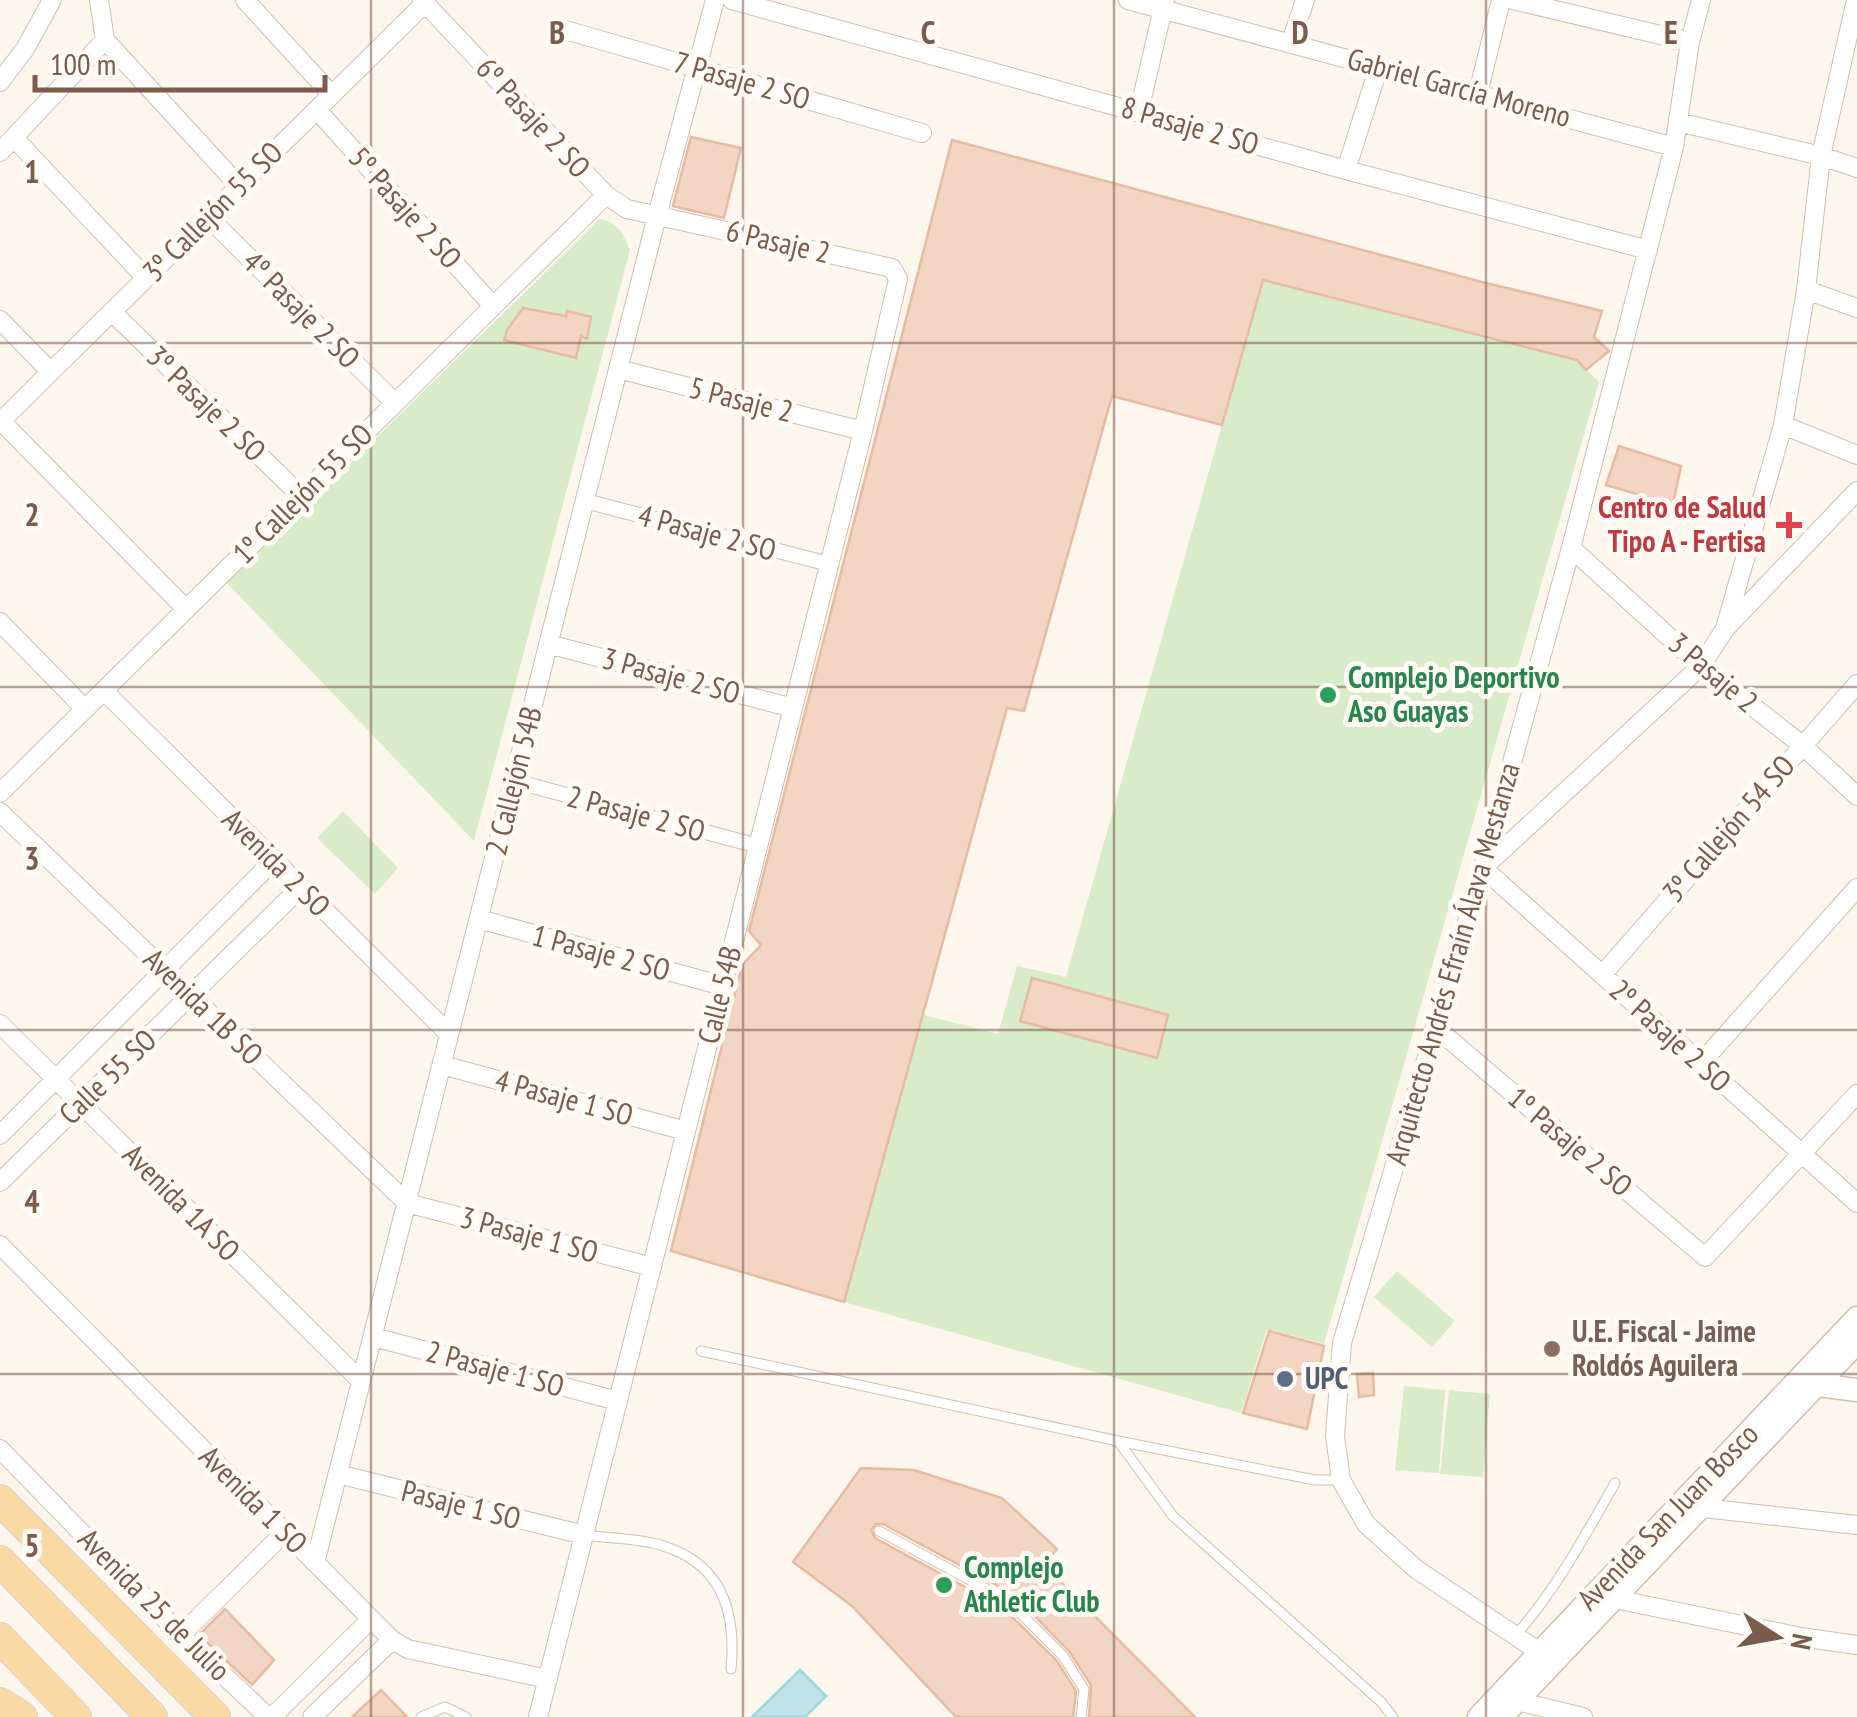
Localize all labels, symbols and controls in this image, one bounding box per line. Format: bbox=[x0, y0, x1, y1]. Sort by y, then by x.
text: B bbox=[549, 11, 565, 53]
text: C bbox=[921, 11, 936, 53]
text: D bbox=[1291, 11, 1309, 53]
text: E bbox=[1664, 11, 1678, 53]
scale bar bbox=[35, 30, 325, 92]
street label: Gabriel García Moreno bbox=[1343, 38, 1575, 135]
street label: 7 Pasaje 2 SO bbox=[670, 42, 815, 118]
text: 100 m bbox=[50, 44, 116, 83]
street label: 6º Pasaje 2 SO bbox=[468, 49, 600, 185]
street label: 8 Pasaje 2 SO bbox=[1117, 86, 1264, 163]
street label: 3º Callejón 55 SO bbox=[133, 132, 290, 289]
street label: 5º Pasaje 2 SO bbox=[341, 138, 471, 276]
text: 1 bbox=[24, 150, 40, 192]
street label: 6 Pasaje 2 bbox=[723, 210, 834, 271]
street label: 4º Pasaje 2 SO bbox=[235, 242, 369, 376]
street label: 3º Pasaje 2 SO bbox=[139, 337, 275, 469]
street label: 5 Pasaje 2 bbox=[686, 367, 797, 430]
street label: 1º Callejón 55 SO bbox=[223, 414, 380, 571]
place label: Centro de Salud Tipo A - Fertisa bbox=[1598, 487, 1766, 560]
text: 2 bbox=[24, 493, 40, 535]
street label: 4 Pasaje 2 SO bbox=[634, 494, 781, 569]
marker: Centro de Salud Tipo A - Fertisa bbox=[1776, 512, 1802, 538]
street label: 3 Pasaje 2 bbox=[1661, 623, 1767, 721]
street label: 3 Pasaje 2 SO bbox=[598, 637, 745, 712]
place label: Complejo Deportivo Aso Guayas bbox=[1347, 657, 1560, 730]
marker: Complejo Deportivo Aso Guayas bbox=[1317, 684, 1339, 706]
street label: 2 Callejón 54B bbox=[475, 702, 550, 859]
street label: 3º Callejón 54 SO bbox=[1653, 746, 1803, 910]
street label: Arquitecto Andrés Efraín Álava Mestanza bbox=[1375, 758, 1528, 1169]
street label: 2 Pasaje 2 SO bbox=[563, 775, 710, 850]
street label: Avenida 2 SO bbox=[215, 800, 339, 924]
text: 3 bbox=[24, 837, 40, 879]
street label: 1 Pasaje 2 SO bbox=[528, 914, 675, 989]
street label: Avenida 1B SO bbox=[136, 939, 272, 1073]
street label: Calle 54B bbox=[688, 942, 749, 1047]
street label: 2º Pasaje 2 SO bbox=[1602, 970, 1740, 1100]
street label: Calle 55 SO bbox=[50, 1020, 164, 1132]
street label: 4 Pasaje 1 SO bbox=[491, 1059, 638, 1134]
street label: 1º Pasaje 2 SO bbox=[1501, 1077, 1641, 1204]
street label: Avenida 1A SO bbox=[115, 1135, 249, 1269]
text: 4 bbox=[24, 1180, 40, 1222]
street label: 3 Pasaje 1 SO bbox=[456, 1196, 603, 1271]
place label: U.E. Fiscal - Jaime Roldós Aguilera bbox=[1572, 1311, 1756, 1384]
street label: 2 Pasaje 1 SO bbox=[422, 1330, 569, 1405]
marker: U.E. Fiscal - Jaime Roldós Aguilera bbox=[1541, 1338, 1563, 1360]
place label: UPC bbox=[1305, 1358, 1349, 1397]
marker: UPC bbox=[1274, 1368, 1296, 1390]
street label: Avenida San Juan Bosco bbox=[1568, 1414, 1766, 1618]
street label: Avenida 1 SO bbox=[192, 1437, 316, 1561]
street label: Pasaje 1 SO bbox=[398, 1470, 525, 1537]
street label: Avenida 25 de Julio bbox=[71, 1519, 240, 1688]
text: 5 bbox=[24, 1524, 40, 1566]
place label: Complejo Athletic Club bbox=[963, 1547, 1099, 1620]
marker: Complejo Athletic Club bbox=[933, 1574, 955, 1596]
north arrow bbox=[1727, 1587, 1827, 1687]
text: N bbox=[1782, 1631, 1822, 1653]

